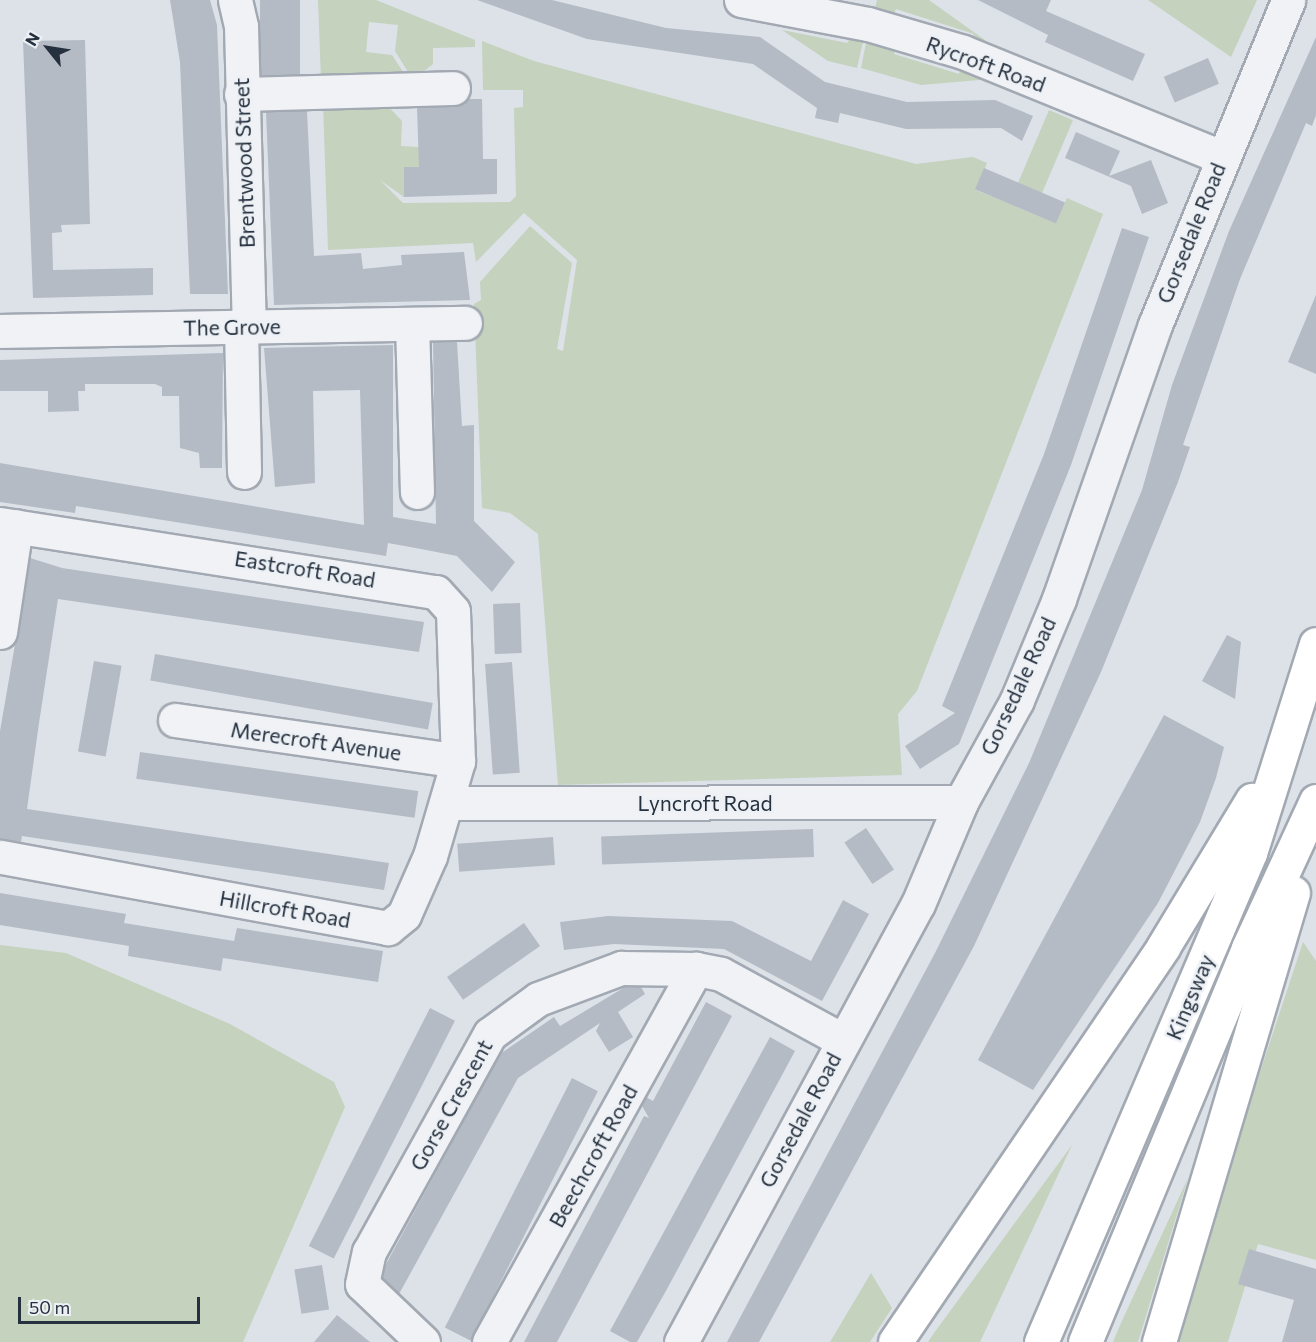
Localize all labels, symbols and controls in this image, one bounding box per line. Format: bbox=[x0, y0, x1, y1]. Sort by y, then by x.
north arrow bbox=[18, 18, 78, 78]
text: N bbox=[21, 29, 43, 49]
street label: Rycroft Road bbox=[923, 31, 1049, 97]
street label: Brentwood Street bbox=[228, 77, 260, 249]
street label: Gorsedale Road bbox=[1151, 159, 1231, 307]
street label: The Grove bbox=[183, 314, 281, 340]
street label: Eastcroft Road bbox=[233, 545, 377, 593]
street label: Gorsedale Road bbox=[975, 613, 1061, 759]
street label: Merecroft Avenue bbox=[229, 717, 403, 765]
street label: Lyncroft Road bbox=[637, 790, 773, 816]
street label: Hillcroft Road bbox=[218, 885, 352, 933]
street label: Kingsway bbox=[1161, 950, 1219, 1044]
street label: Gorse Crescent bbox=[405, 1035, 497, 1175]
street label: Gorsedale Road bbox=[754, 1048, 846, 1192]
street label: Beechcroft Road bbox=[543, 1080, 643, 1232]
scale bar bbox=[21, 1285, 202, 1323]
text: 50 m bbox=[29, 1296, 70, 1318]

